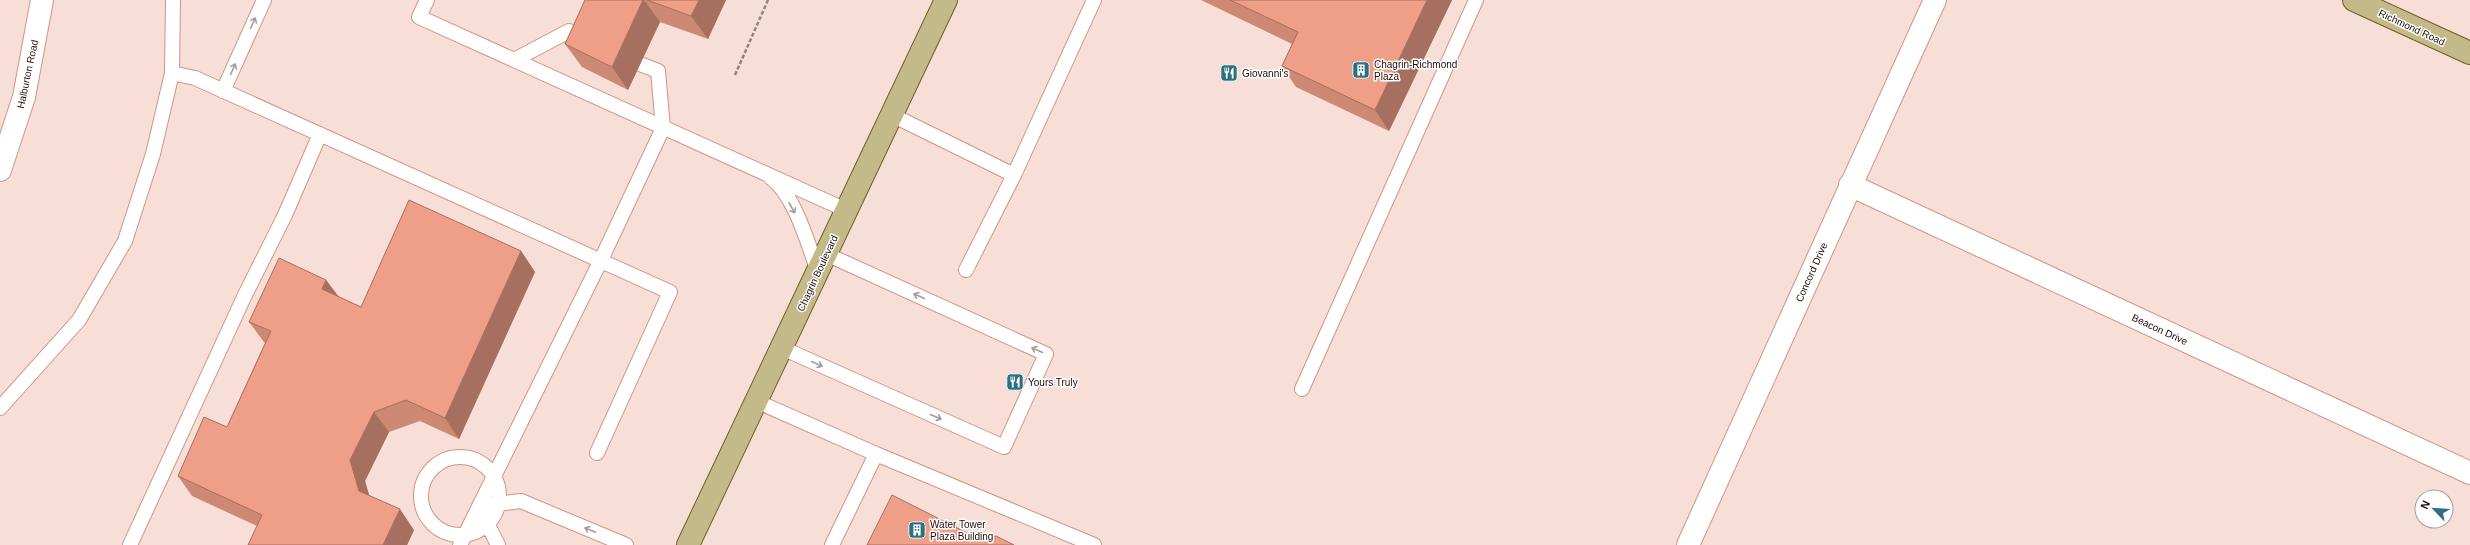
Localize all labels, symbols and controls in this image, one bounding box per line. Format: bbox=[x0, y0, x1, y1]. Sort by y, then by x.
street label: Richmond Road bbox=[2377, 7, 2447, 48]
one-way arrow bbox=[250, 18, 258, 30]
street label: Halburton Road bbox=[15, 39, 40, 110]
place label: Chagrin-Richmond Plaza bbox=[1374, 59, 1457, 82]
building icon: Chagrin-Richmond Plaza bbox=[1351, 60, 1371, 80]
one-way arrow bbox=[230, 63, 237, 75]
restaurant icon: Giovanni's bbox=[1219, 63, 1239, 83]
place label: Giovanni's bbox=[1242, 68, 1288, 79]
one-way arrow bbox=[789, 202, 797, 214]
street label: Chagrin Boulevard bbox=[795, 233, 840, 313]
street label: Concord Drive bbox=[1793, 240, 1830, 304]
one-way arrow bbox=[913, 292, 925, 300]
street label: Beacon Drive bbox=[2130, 312, 2190, 347]
one-way arrow bbox=[1031, 346, 1043, 353]
one-way arrow bbox=[811, 361, 823, 368]
restaurant icon: Yours Truly bbox=[1005, 372, 1025, 392]
place label: Yours Truly bbox=[1028, 377, 1078, 388]
one-way arrow bbox=[930, 414, 942, 421]
north arrow bbox=[2414, 489, 2454, 529]
text: N bbox=[2418, 499, 2432, 511]
place label: Water Tower Plaza Building bbox=[930, 519, 993, 542]
building icon: Water Tower Plaza Building bbox=[907, 520, 927, 540]
one-way arrow bbox=[584, 526, 596, 533]

